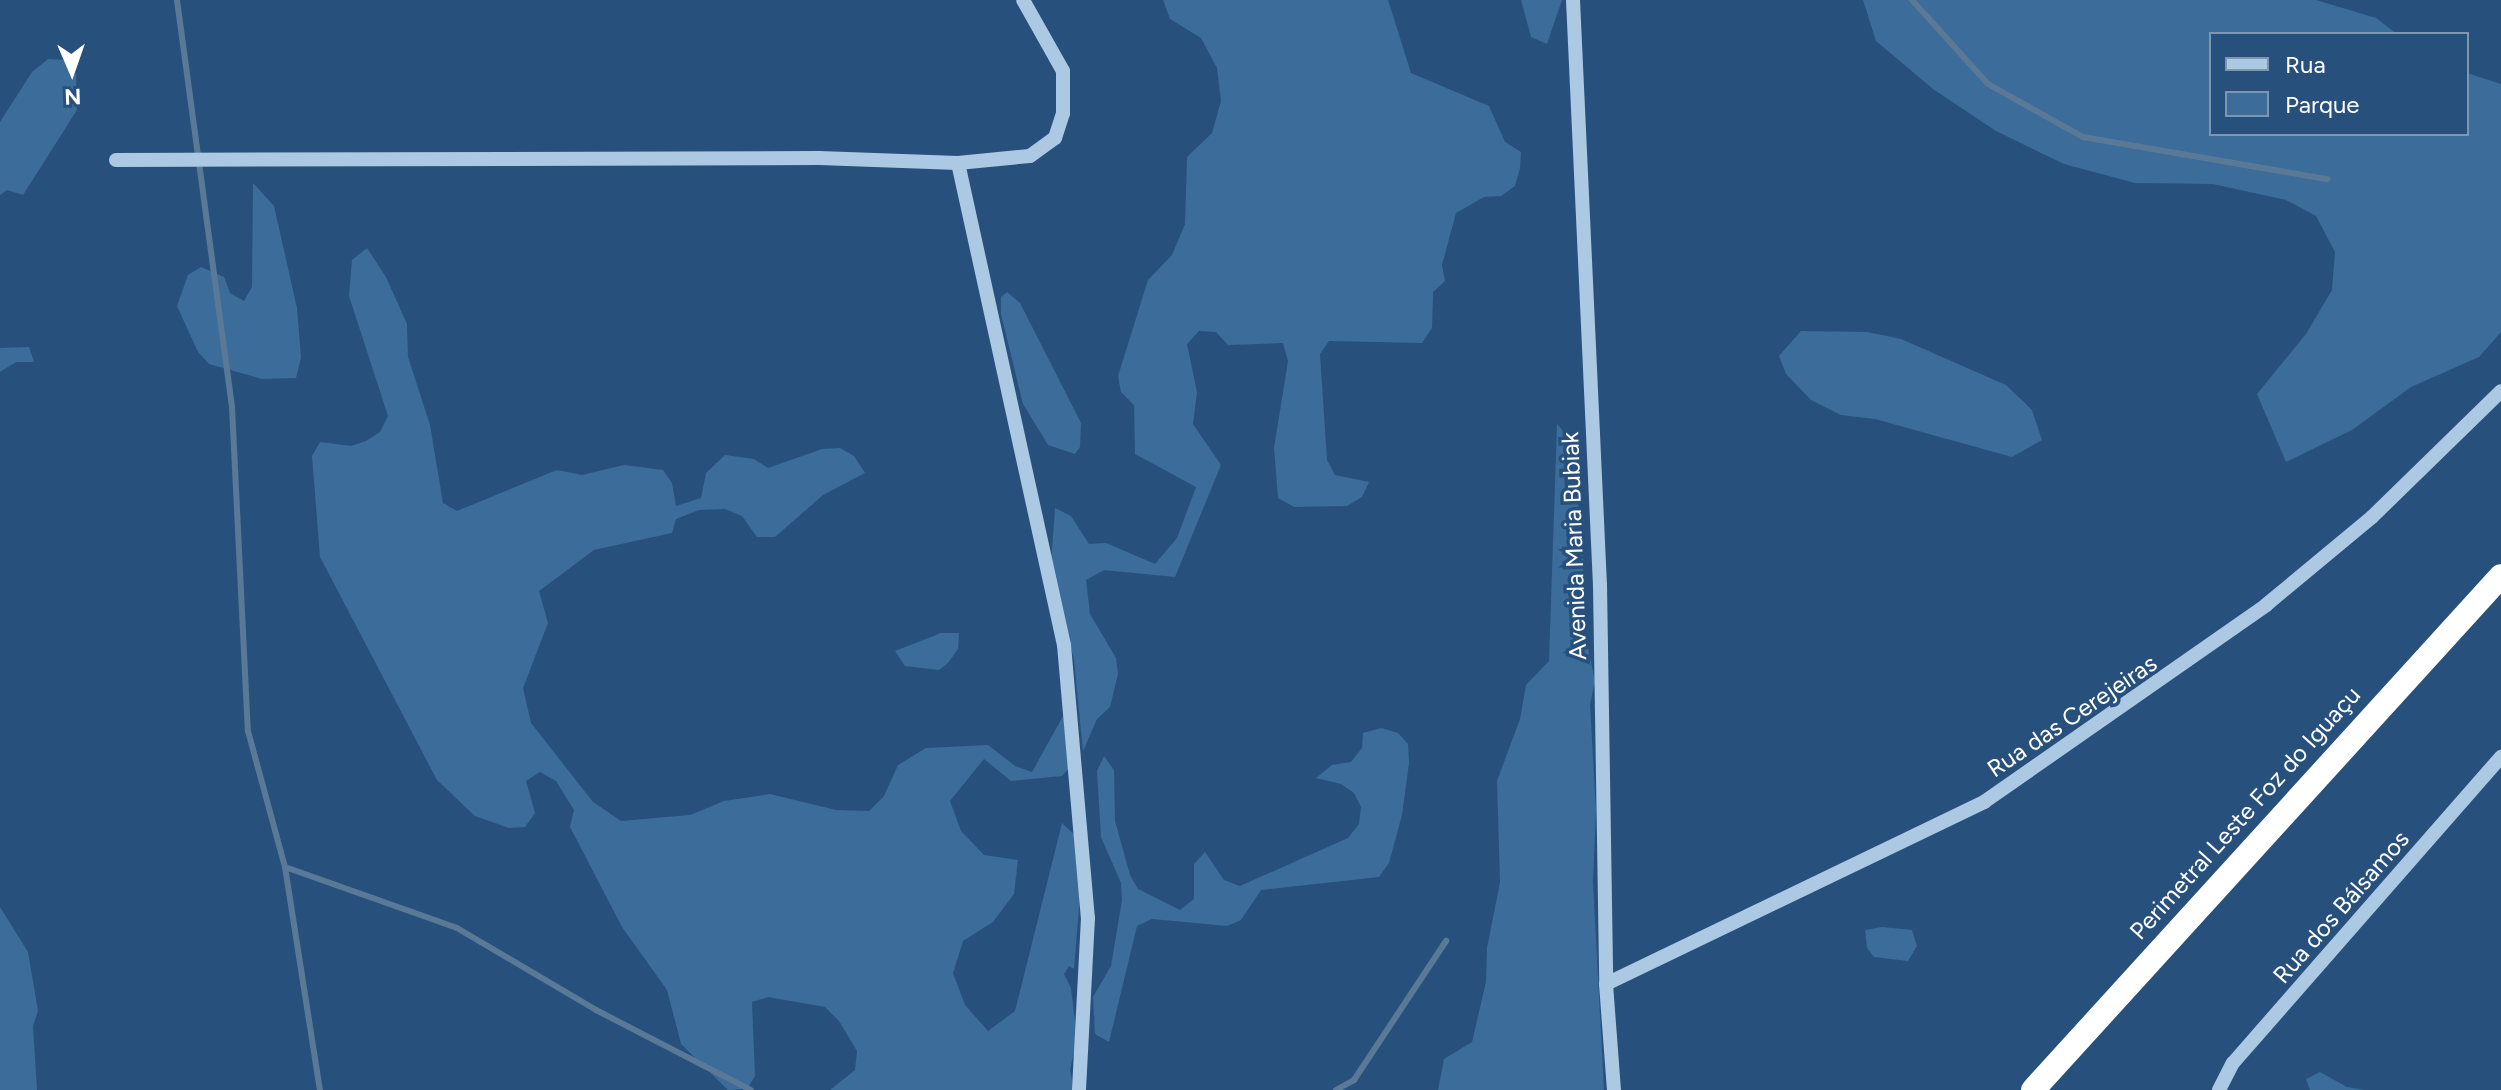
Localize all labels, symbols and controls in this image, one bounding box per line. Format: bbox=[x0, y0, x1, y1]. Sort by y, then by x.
north arrow bbox=[32, 32, 112, 112]
legend bbox=[2209, 32, 2469, 136]
text: Rua bbox=[2285, 50, 2326, 79]
text: N bbox=[64, 83, 82, 110]
text: Parque bbox=[2285, 90, 2359, 119]
street label: Avenida Maria Bubiak bbox=[1556, 431, 1592, 661]
street label: Rua das Cerejeiras bbox=[1982, 649, 2162, 783]
street label: Perimetral Leste Foz do Iguaçu bbox=[2124, 681, 2366, 945]
street label: Rua dos Bálsamos bbox=[2267, 825, 2415, 989]

